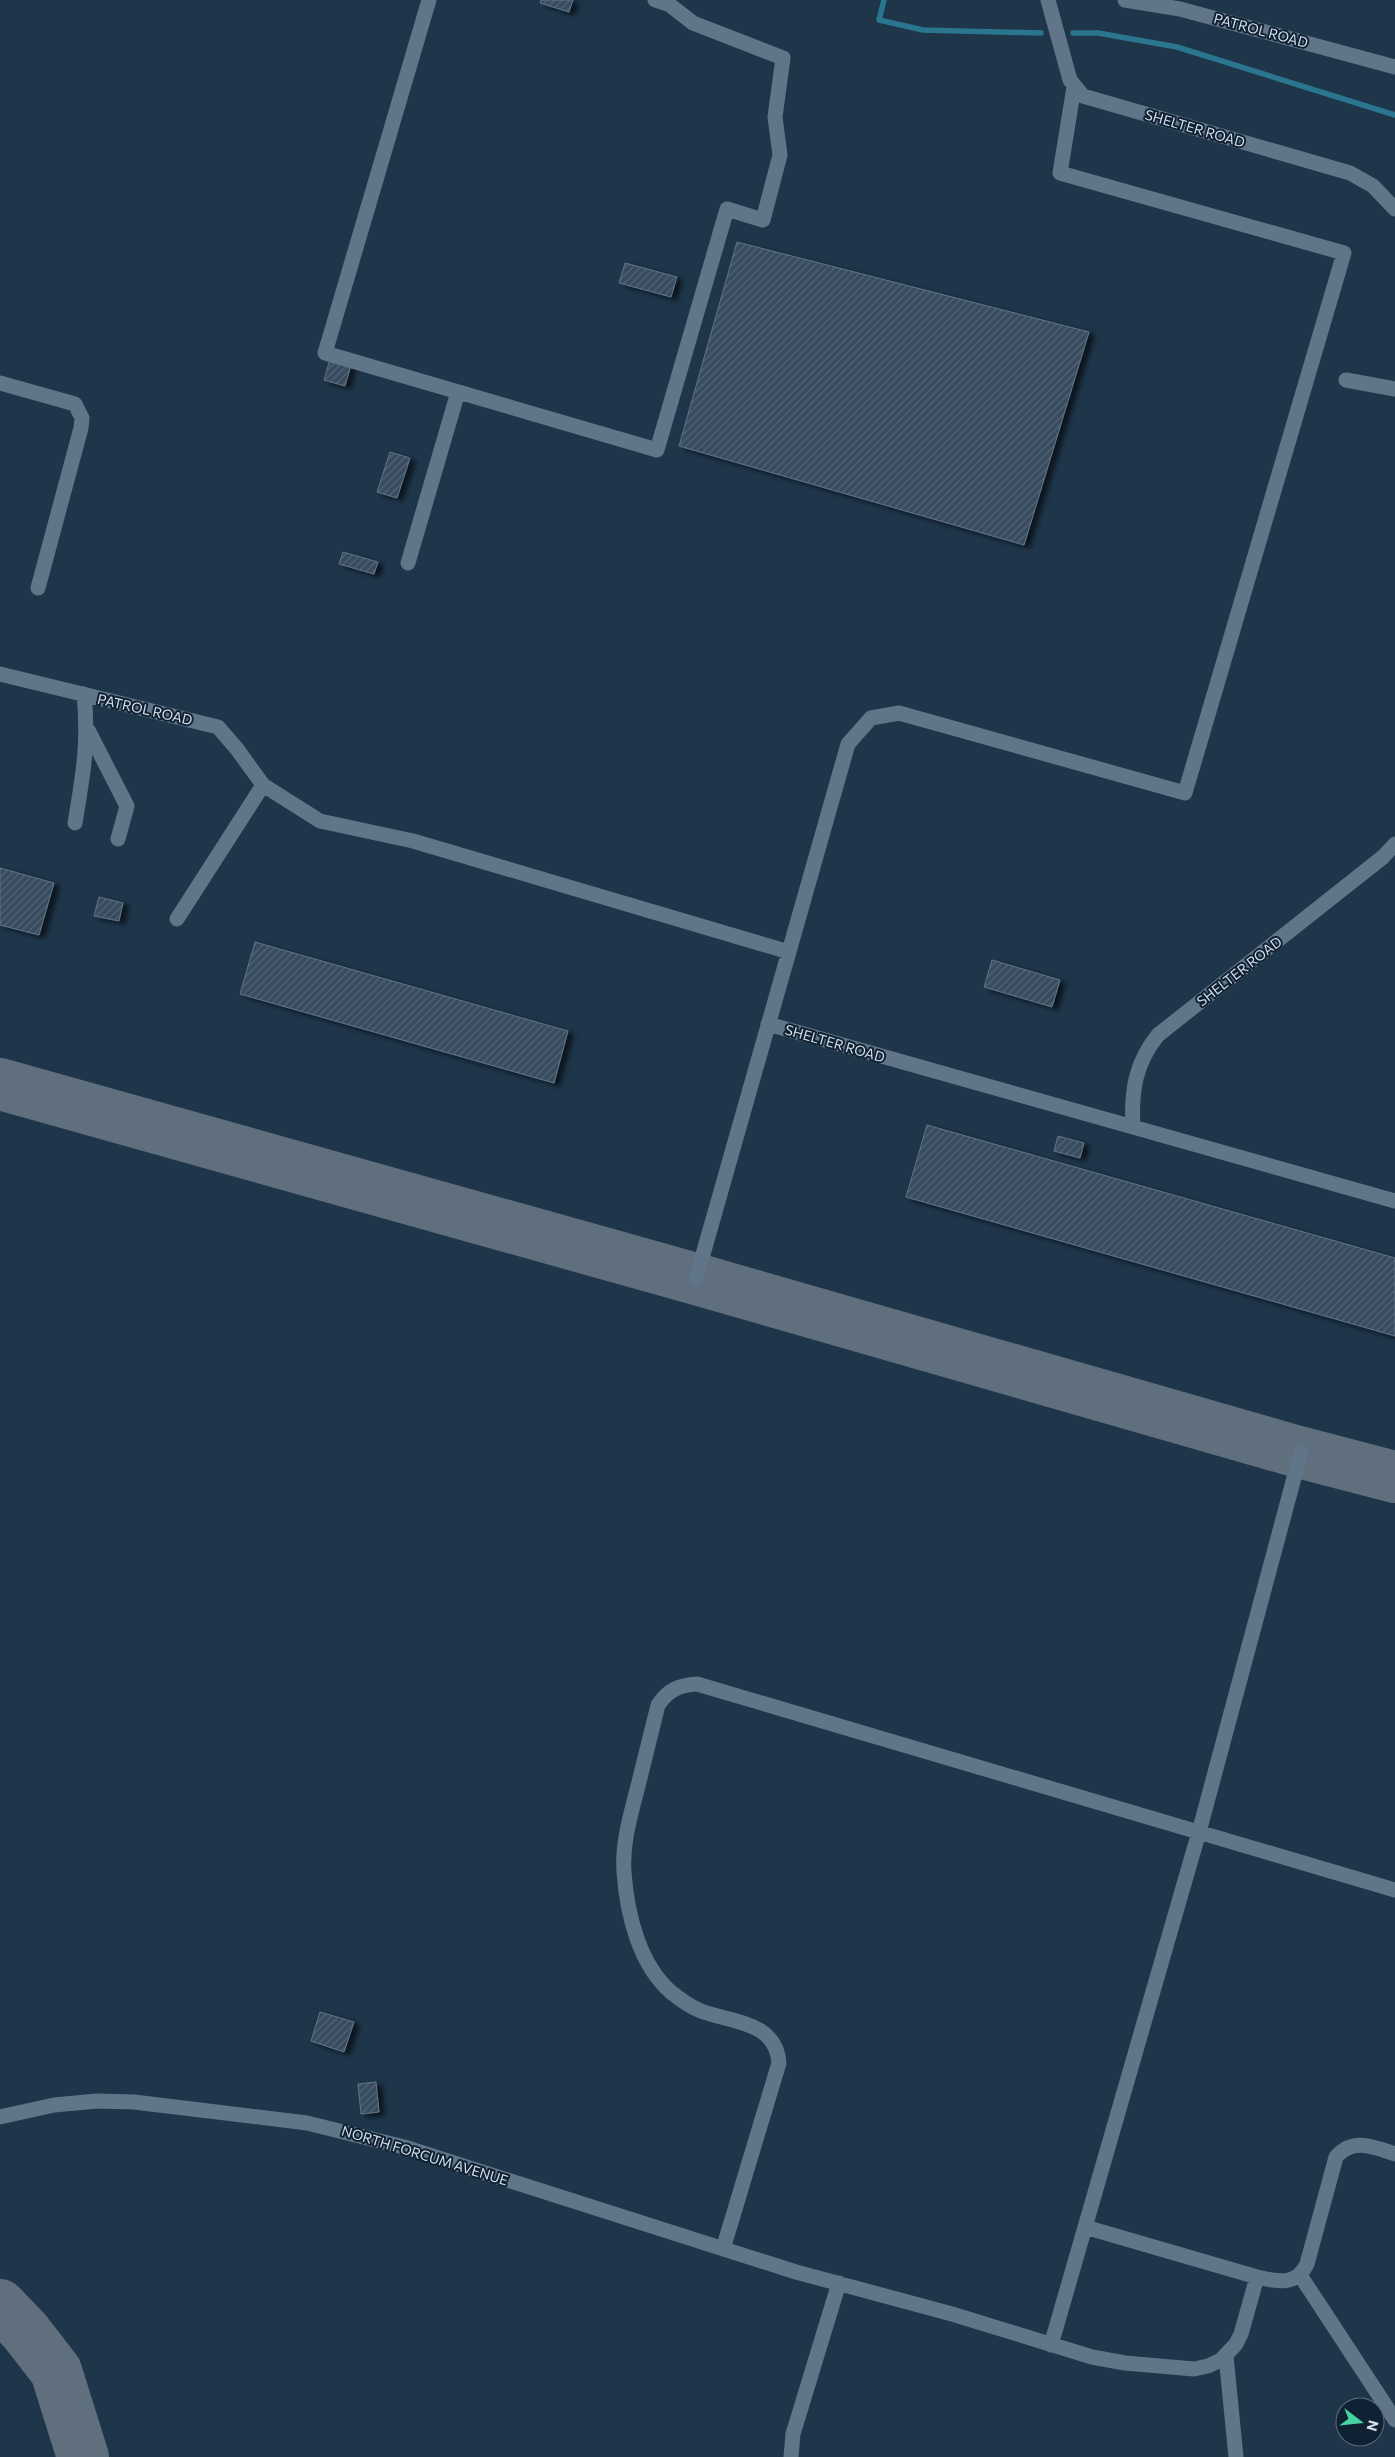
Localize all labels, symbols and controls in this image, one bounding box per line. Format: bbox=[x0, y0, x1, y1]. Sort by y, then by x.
street label: PATROL ROAD bbox=[1212, 9, 1310, 51]
street label: SHELTER ROAD bbox=[1143, 106, 1247, 150]
street label: PATROL ROAD bbox=[96, 690, 194, 728]
street label: SHELTER ROAD bbox=[1193, 933, 1285, 1009]
street label: SHELTER ROAD bbox=[783, 1021, 887, 1065]
street label: NORTH FORCUM AVENUE bbox=[340, 2122, 510, 2188]
north arrow bbox=[1335, 2397, 1385, 2447]
text: N bbox=[1363, 2418, 1383, 2433]

